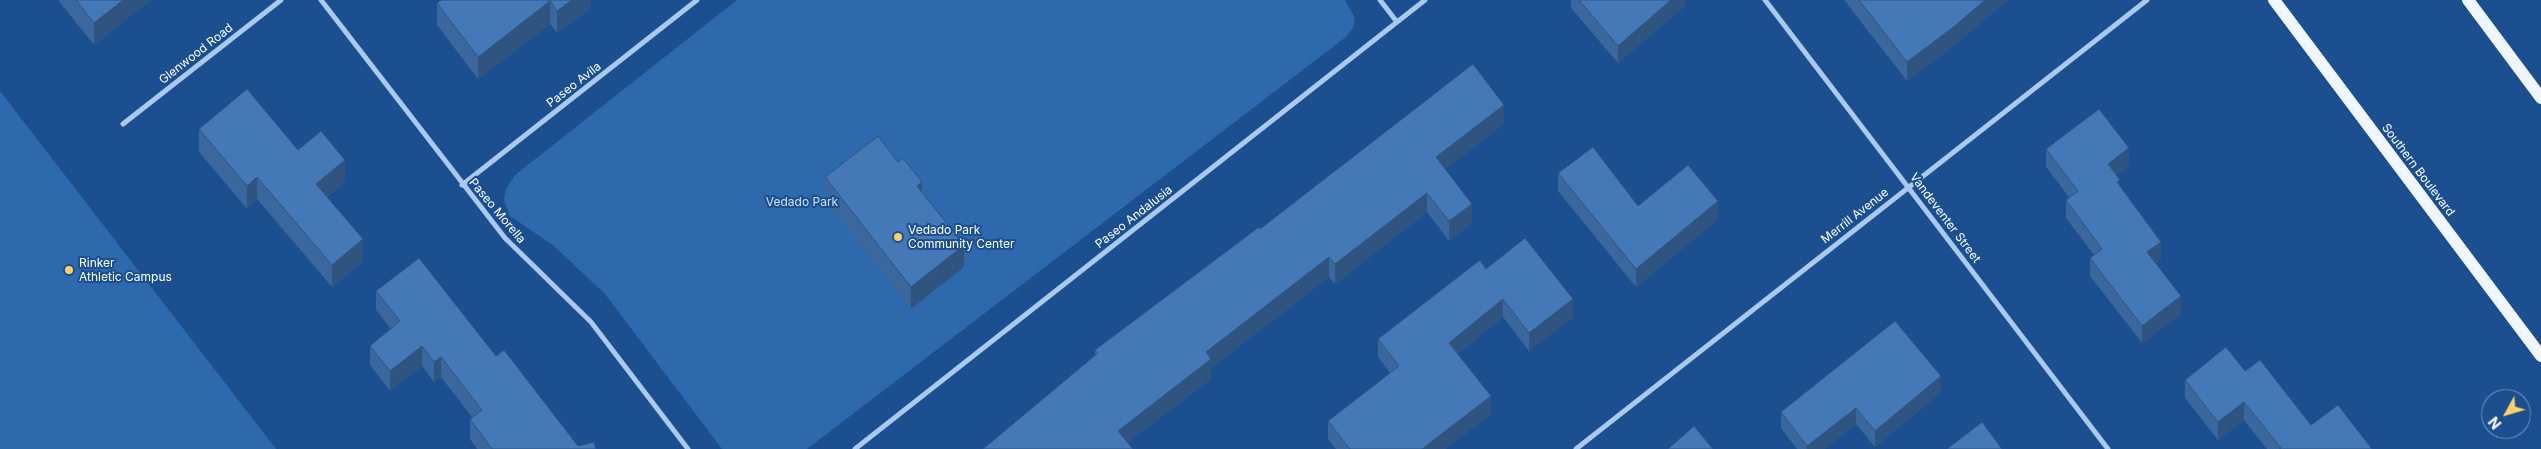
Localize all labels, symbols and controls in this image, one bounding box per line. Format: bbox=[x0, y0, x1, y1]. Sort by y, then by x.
street label: Glenwood Road bbox=[156, 21, 236, 87]
street label: Paseo Avila bbox=[544, 59, 604, 111]
street label: Southern Boulevard bbox=[2379, 121, 2457, 219]
street label: Vandeventer Street bbox=[1907, 170, 1983, 266]
street label: Paseo Morella bbox=[466, 176, 528, 246]
street label: Paseo Andalusia bbox=[1093, 182, 1175, 252]
street label: Merrill Avenue bbox=[1818, 185, 1892, 247]
park label: Vedado Park bbox=[766, 195, 838, 209]
place label: Vedado Park Community Center bbox=[908, 223, 1015, 251]
marker: Vedado Park Community Center bbox=[892, 231, 904, 243]
place label: Rinker Athletic Campus bbox=[79, 256, 172, 284]
marker: Rinker Athletic Campus bbox=[63, 264, 75, 276]
north arrow bbox=[2481, 389, 2531, 439]
text: N bbox=[2485, 414, 2505, 433]

